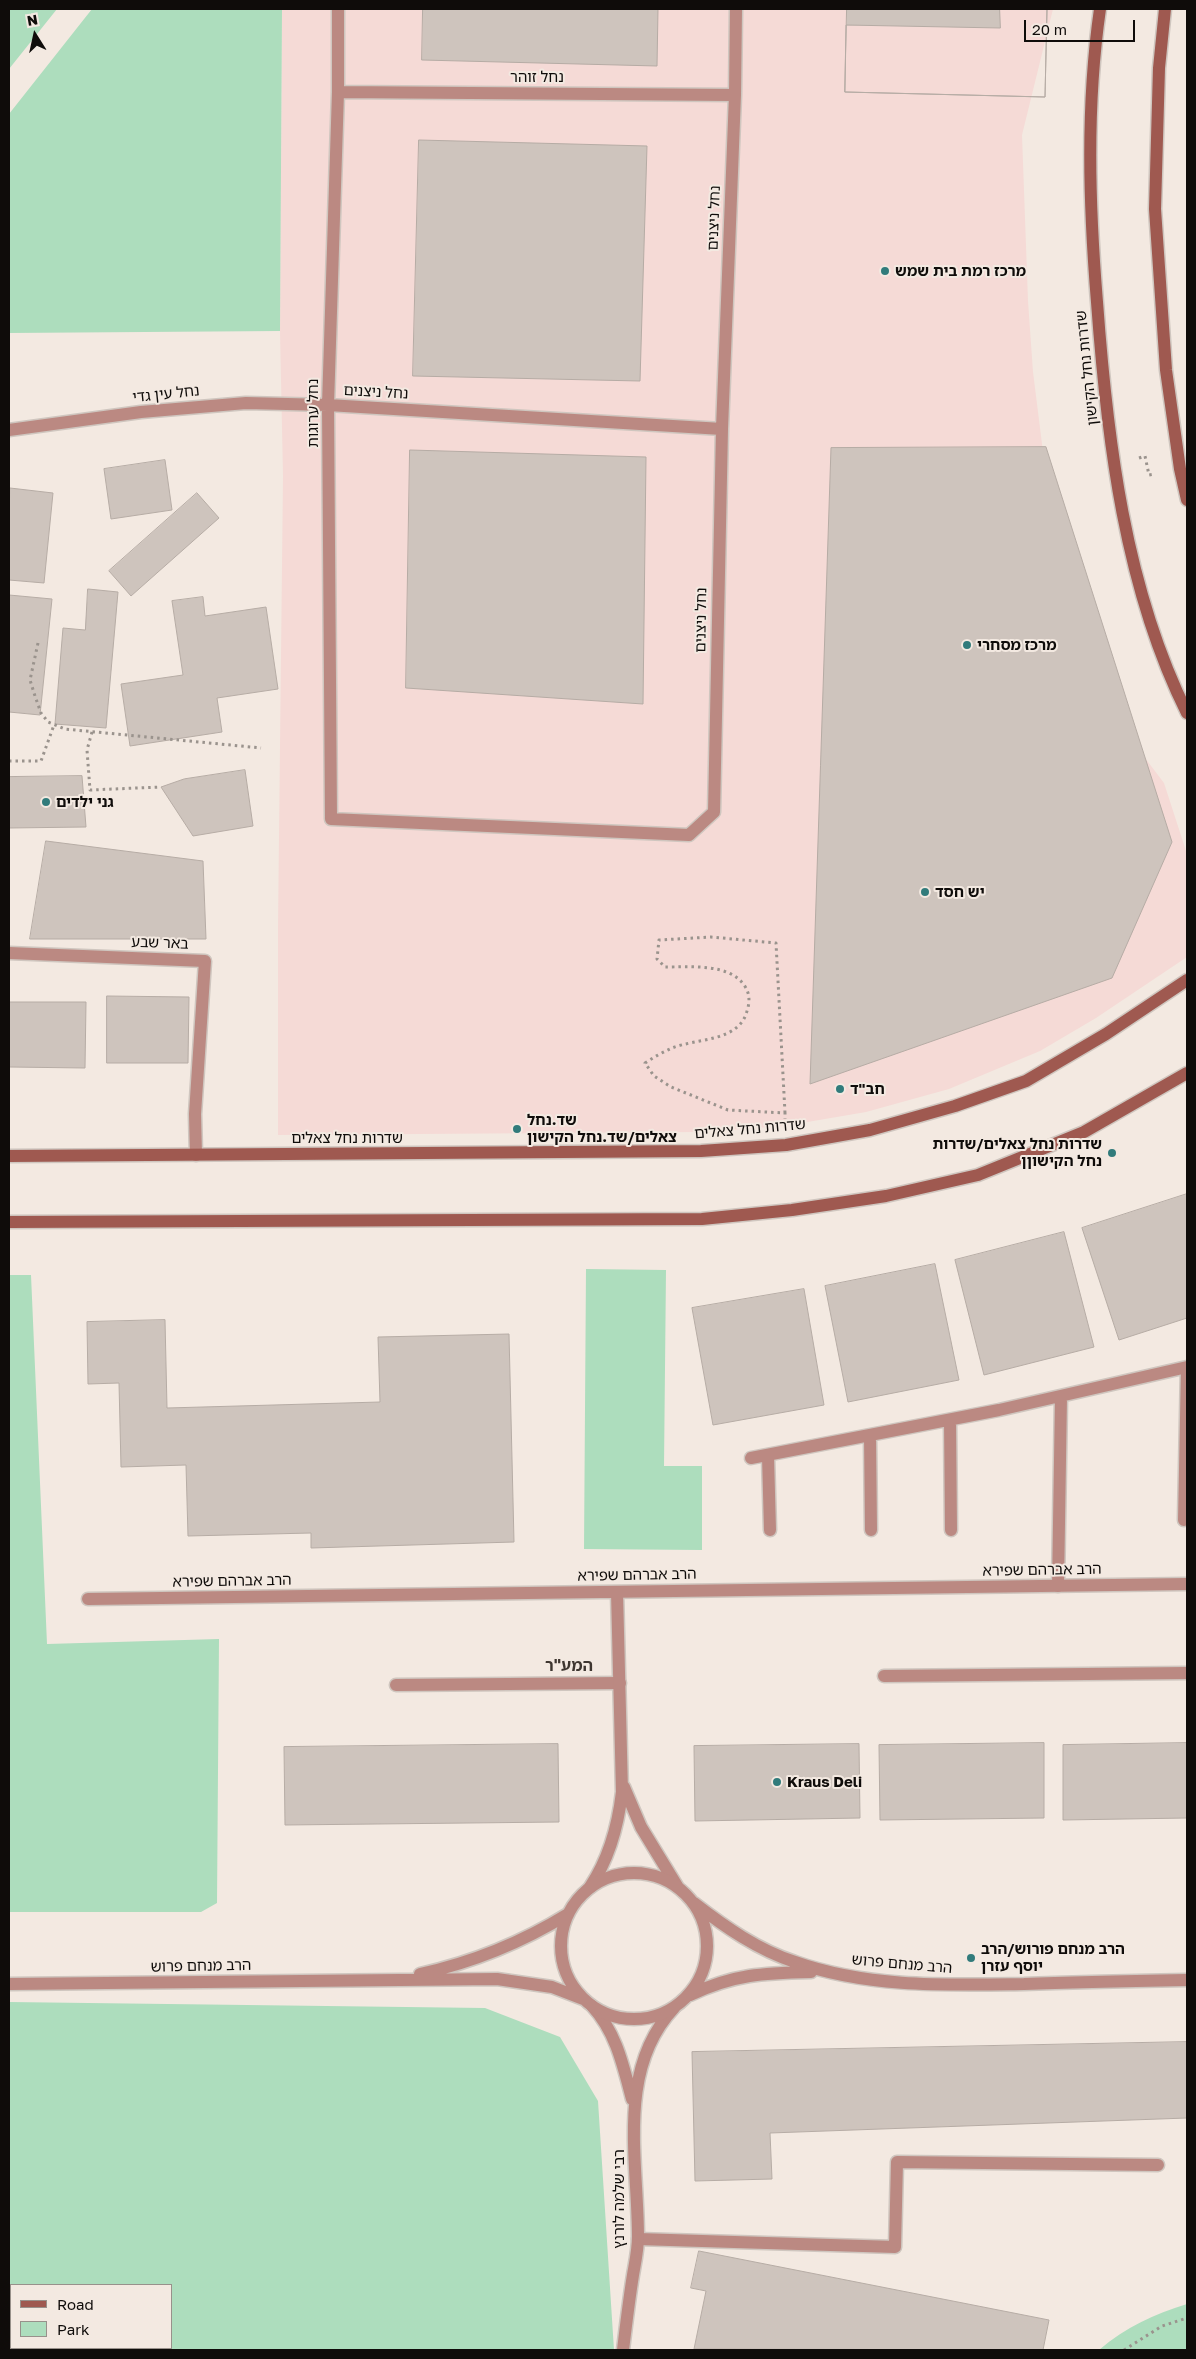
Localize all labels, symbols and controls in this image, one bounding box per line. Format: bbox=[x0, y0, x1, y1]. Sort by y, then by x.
north arrow bbox=[10, 10, 60, 60]
text: N bbox=[26, 10, 39, 29]
scale bar bbox=[1026, 10, 1137, 42]
text: 20 m bbox=[1032, 20, 1067, 38]
street label: נחל זוהר bbox=[510, 68, 564, 86]
street label: נחל ניצנים bbox=[704, 185, 724, 251]
place label: מרכז רמת בית שמש bbox=[895, 262, 1026, 280]
marker: מרכז רמת בית שמש bbox=[879, 265, 891, 277]
street label: שדרות נחל הקישון bbox=[1072, 310, 1102, 426]
street label: נחל ערוגות bbox=[304, 379, 322, 447]
street label: נחל ניצנים bbox=[343, 381, 409, 403]
street label: נחל עין גדי bbox=[132, 382, 200, 406]
street label: נחל ניצנים bbox=[691, 587, 711, 653]
place label: מרכז מסחרי bbox=[977, 636, 1057, 654]
marker: מרכז מסחרי bbox=[961, 639, 973, 651]
place label: גני ילדים bbox=[56, 793, 114, 811]
marker: גני ילדים bbox=[40, 796, 52, 808]
place label: יש חסד bbox=[935, 883, 985, 901]
marker: יש חסד bbox=[919, 886, 931, 898]
street label: באר שבע bbox=[131, 933, 189, 953]
place label: חב"ד bbox=[850, 1080, 885, 1098]
marker: חב"ד bbox=[834, 1083, 846, 1095]
place label: שד.נחל צאלים/שד.נחל הקישון bbox=[527, 1111, 677, 1146]
street label: שדרות נחל צאלים bbox=[694, 1115, 806, 1143]
marker: שד.נחל צאלים/שד.נחל הקישון bbox=[511, 1123, 523, 1135]
street label: שדרות נחל צאלים bbox=[291, 1129, 403, 1147]
place label: שדרות נחל צאלים/שדרות נחל הקישוןן bbox=[932, 1135, 1102, 1170]
marker: שדרות נחל צאלים/שדרות נחל הקישוןן bbox=[1106, 1147, 1118, 1159]
street label: הרב אברהם שפירא bbox=[982, 1560, 1102, 1580]
street label: הרב אברהם שפירא bbox=[577, 1565, 697, 1585]
street label: הרב אברהם שפירא bbox=[172, 1571, 292, 1591]
district label: המע"ר bbox=[545, 1656, 593, 1676]
place label: Kraus Deli bbox=[787, 1773, 862, 1791]
marker: Kraus Deli bbox=[771, 1776, 783, 1788]
place label: הרב מנחם פורוש/הרב יוסף עזרן bbox=[981, 1940, 1125, 1975]
street label: הרב מנחם פרוש bbox=[851, 1951, 953, 1977]
marker: הרב מנחם פורוש/הרב יוסף עזרן bbox=[965, 1952, 977, 1964]
street label: הרב מנחם פרוש bbox=[150, 1956, 252, 1976]
street label: רבי שלמה לורנץ bbox=[610, 2149, 628, 2249]
legend bbox=[10, 2284, 172, 2349]
text: Road bbox=[57, 2295, 94, 2313]
text: Park bbox=[57, 2320, 89, 2338]

